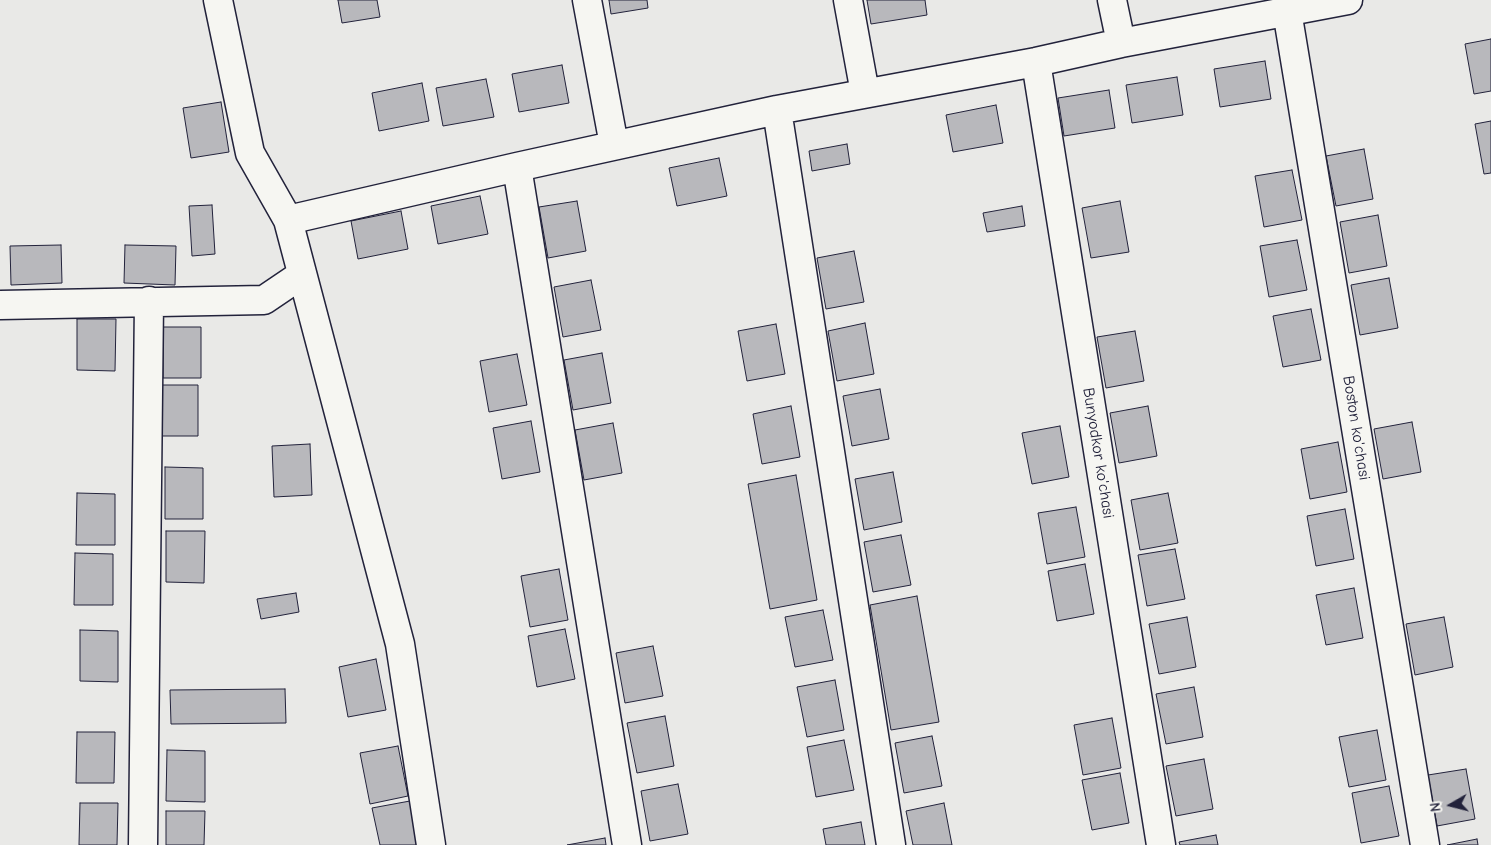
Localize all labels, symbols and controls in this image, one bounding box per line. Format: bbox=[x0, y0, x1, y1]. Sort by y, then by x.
street label: Boston ko'chasi bbox=[1338, 374, 1374, 482]
street label: Bunyodkor ko'chasi bbox=[1078, 386, 1118, 520]
north arrow bbox=[1426, 780, 1476, 830]
text: N bbox=[1427, 801, 1445, 813]

